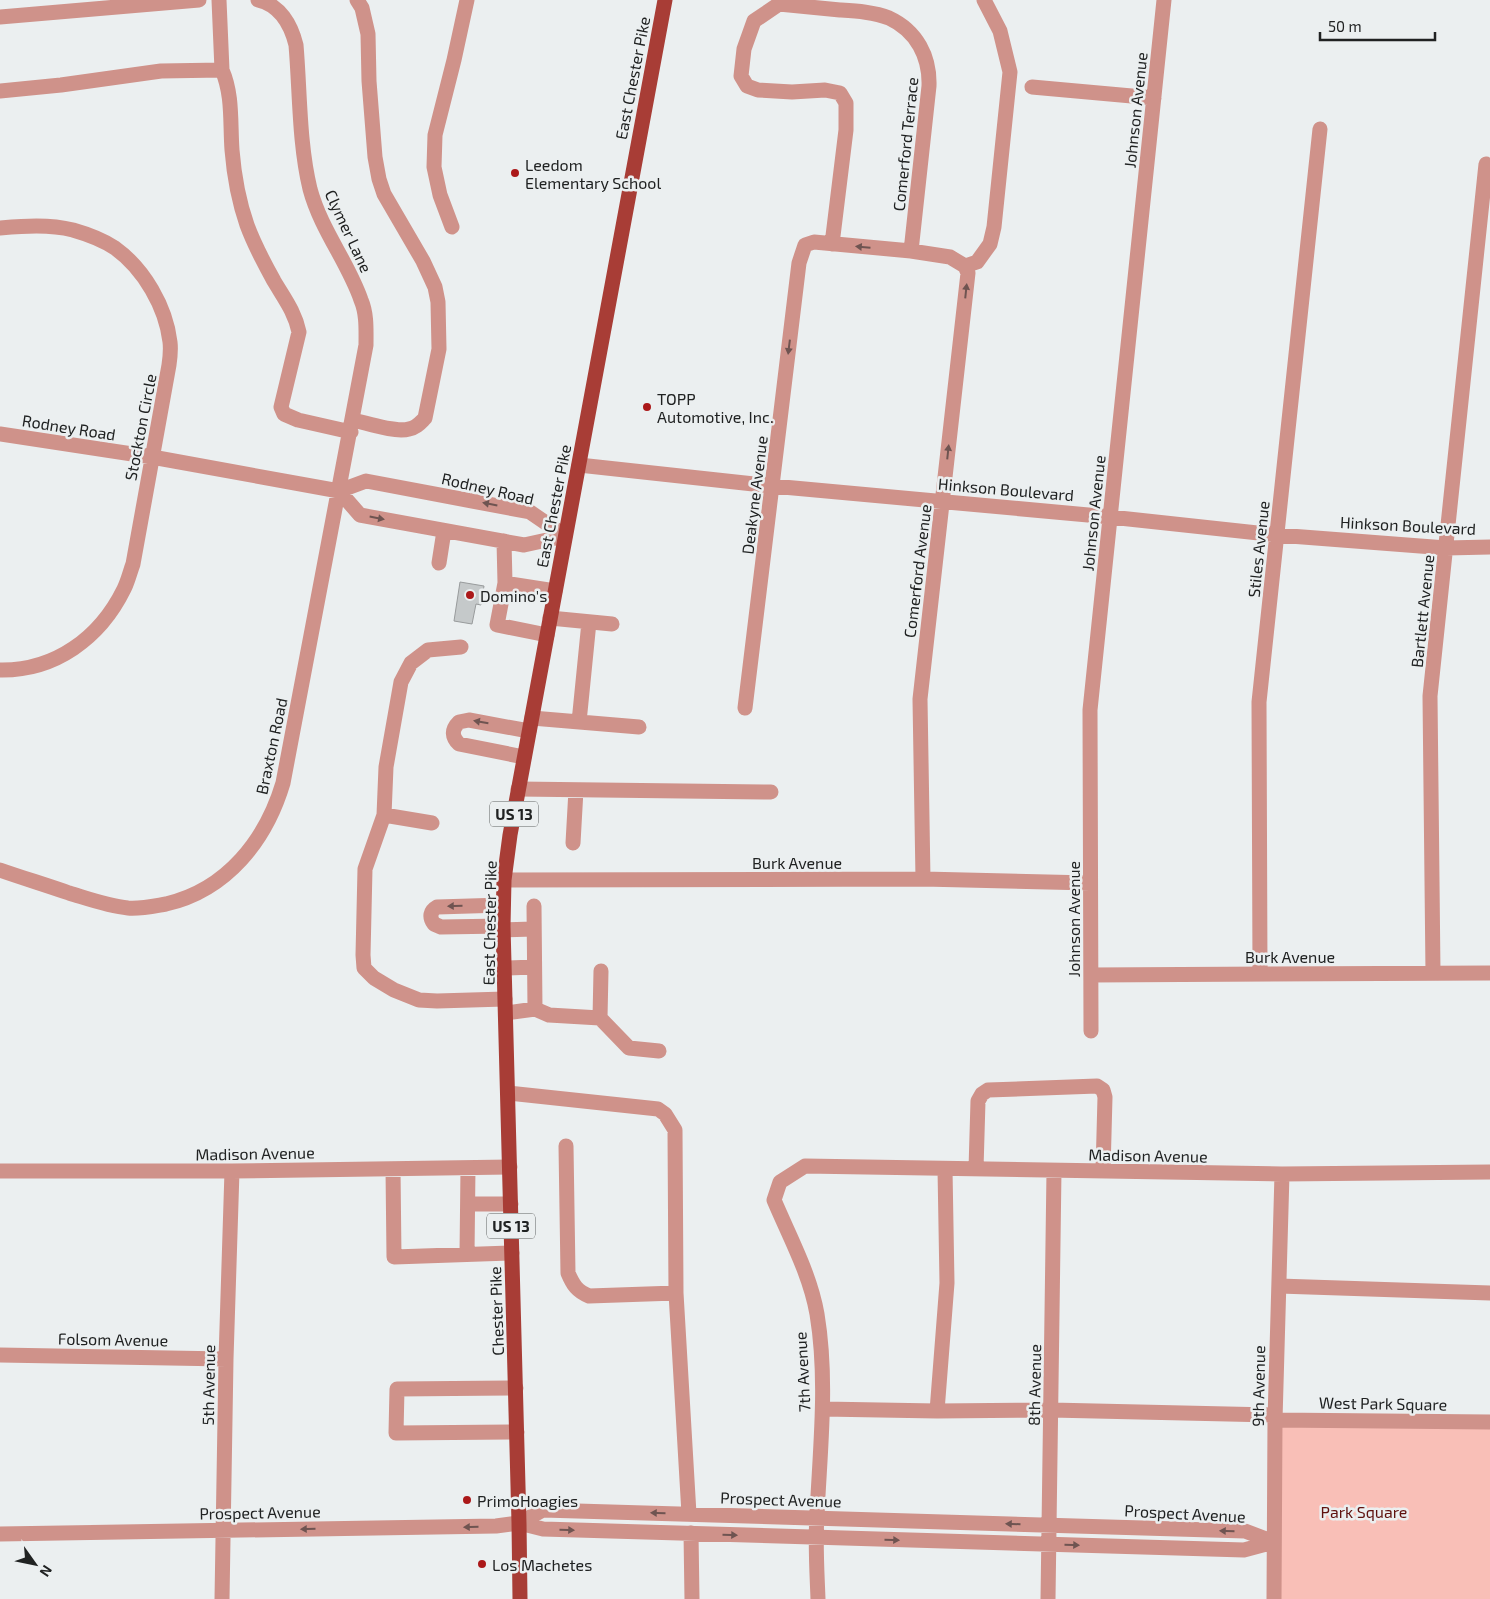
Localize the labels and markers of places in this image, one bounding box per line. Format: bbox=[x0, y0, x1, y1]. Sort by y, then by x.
place label: Leedom Elementary School bbox=[525, 155, 661, 192]
marker: Leedom Elementary School bbox=[509, 167, 521, 179]
place label: TOPP Automotive, Inc. bbox=[657, 389, 774, 426]
marker: TOPP Automotive, Inc. bbox=[641, 401, 653, 413]
place label: Domino's bbox=[480, 586, 547, 605]
marker: Domino's bbox=[464, 589, 476, 601]
place label: PrimoHoagies bbox=[477, 1491, 578, 1510]
marker: PrimoHoagies bbox=[461, 1494, 473, 1506]
place label: Los Machetes bbox=[492, 1555, 592, 1574]
marker: Los Machetes bbox=[476, 1558, 488, 1570]

